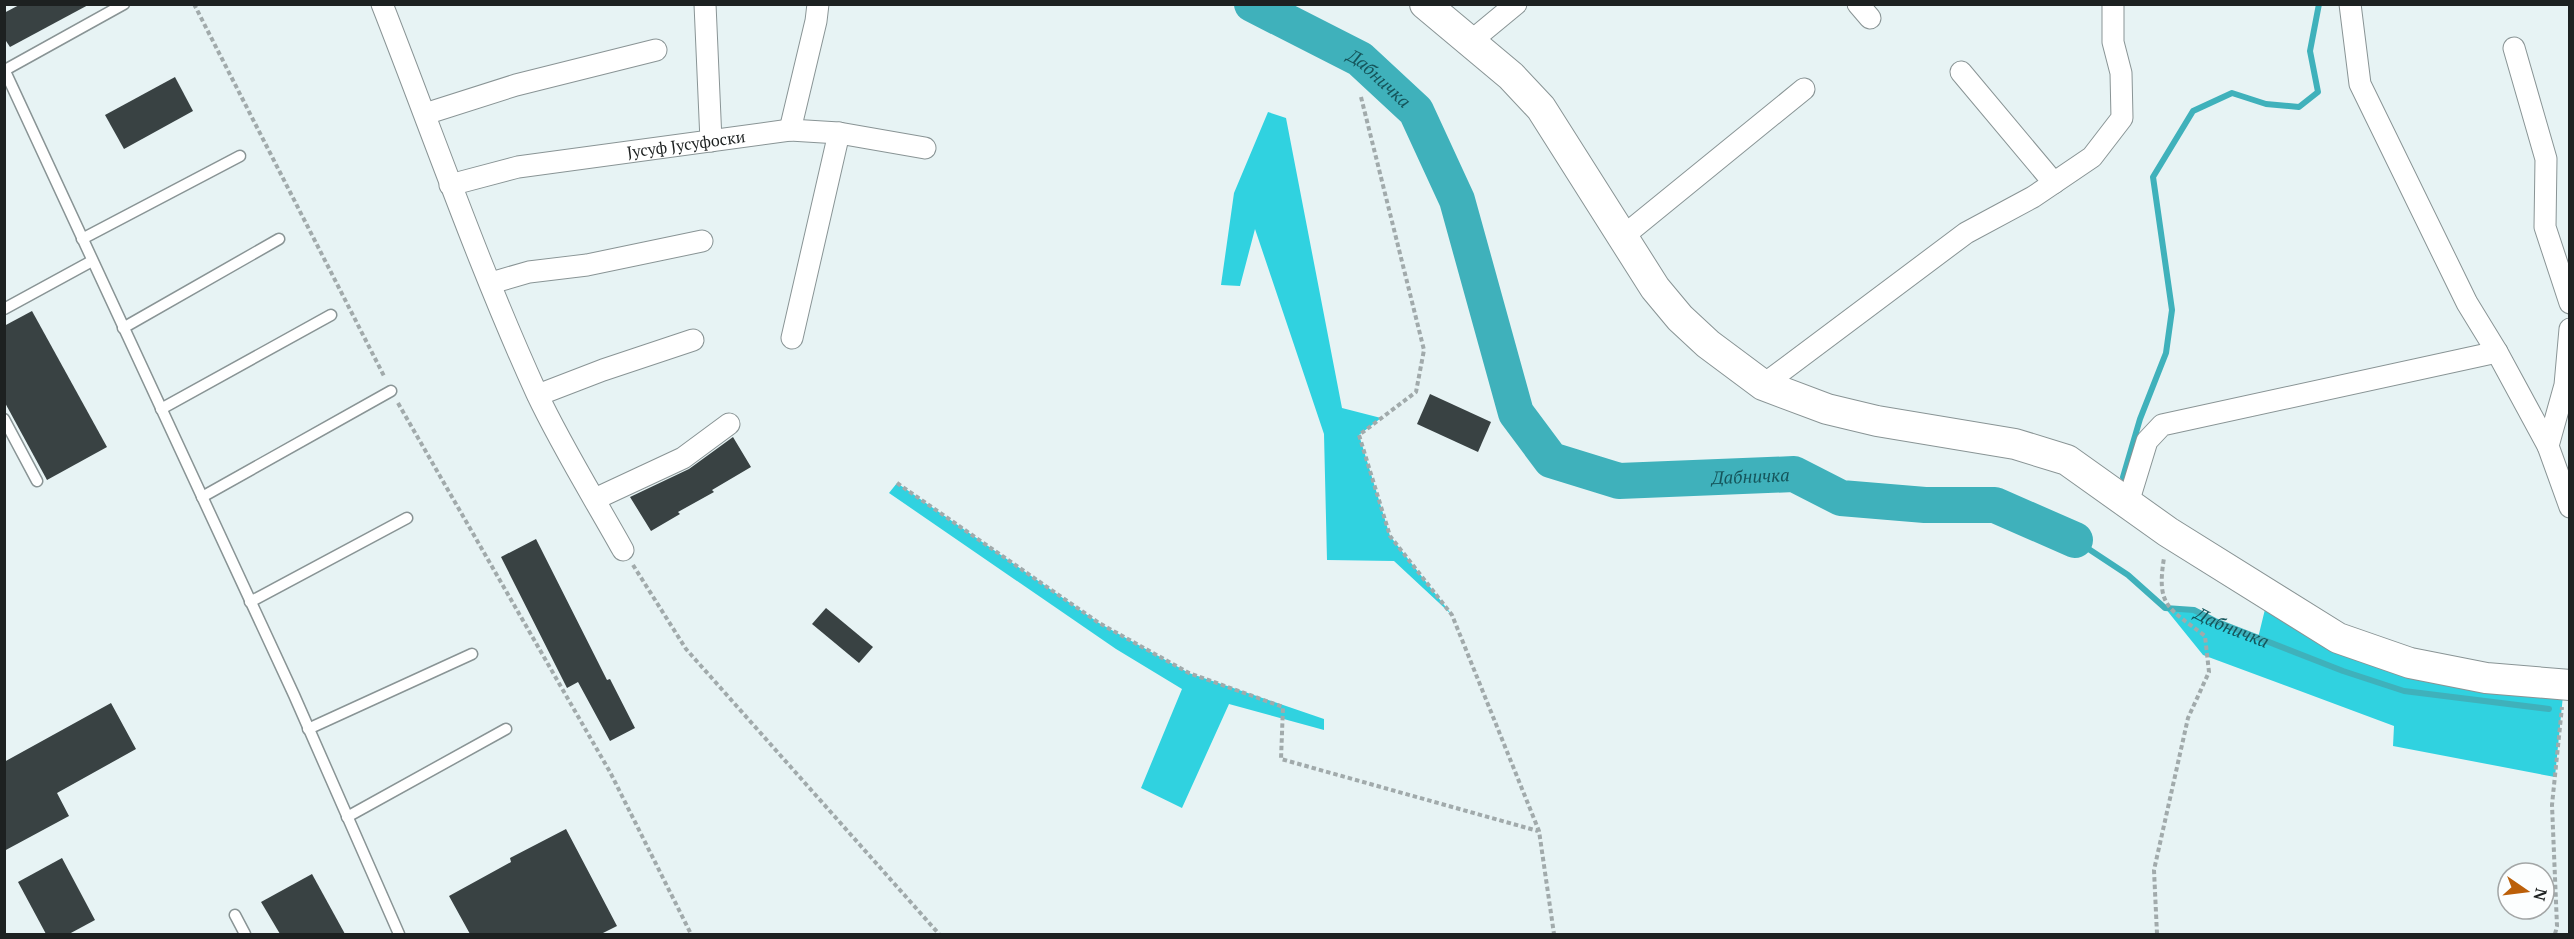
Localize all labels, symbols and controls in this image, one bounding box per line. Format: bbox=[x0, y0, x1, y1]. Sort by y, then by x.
water label: Дабничка bbox=[1342, 42, 1417, 113]
street label: Јусуф Јусуфоски bbox=[626, 125, 747, 163]
water label: Дабничка bbox=[1709, 462, 1790, 489]
water label: Дабничка bbox=[2189, 600, 2273, 653]
north arrow bbox=[2496, 861, 2556, 921]
text: N bbox=[2528, 886, 2553, 903]

